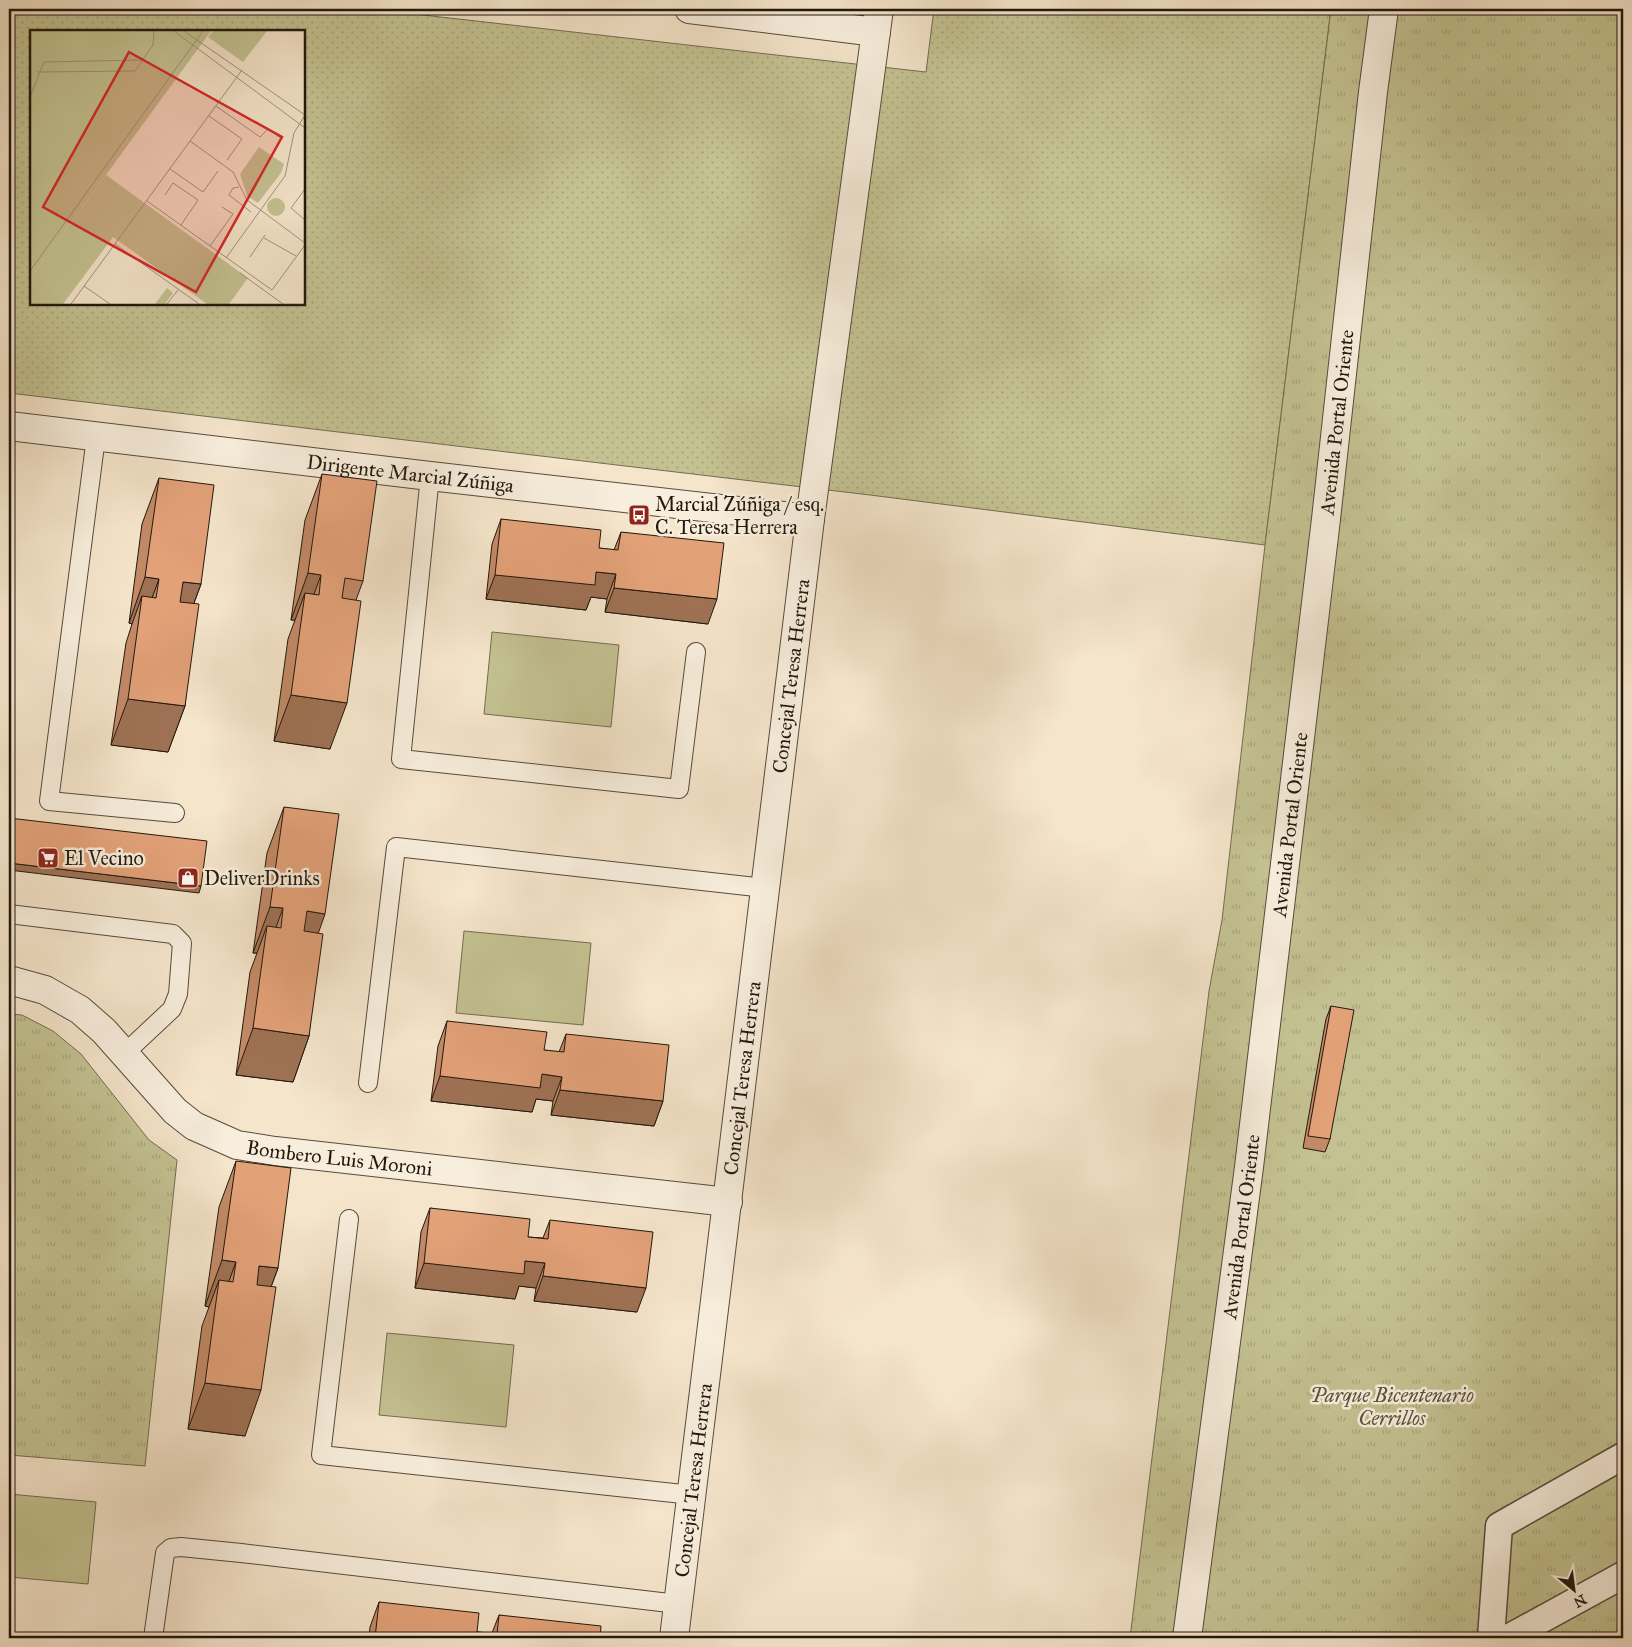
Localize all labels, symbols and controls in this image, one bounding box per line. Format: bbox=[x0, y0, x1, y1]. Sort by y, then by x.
inset map bbox=[30, 30, 305, 305]
street label: Avenida Portal Oriente bbox=[1314, 328, 1359, 517]
street label: Dirigente Marcial Zúñiga bbox=[305, 449, 516, 498]
place label: Marcial Zúñiga / esq. C. Teresa Herrera bbox=[655, 492, 824, 539]
bus stop icon: Marcial Zúñiga / esq. C. Teresa Herrera bbox=[627, 503, 651, 527]
street label: Concejal Teresa Herrera bbox=[767, 577, 815, 774]
street label: Avenida Portal Oriente bbox=[1267, 731, 1313, 919]
supermarket icon: El Vecino bbox=[36, 846, 60, 870]
place label: El Vecino bbox=[64, 846, 144, 870]
shop icon: DeliverDrinks bbox=[176, 866, 200, 890]
place label: DeliverDrinks bbox=[204, 866, 320, 890]
street label: Concejal Teresa Herrera bbox=[718, 979, 766, 1177]
street label: Avenida Portal Oriente bbox=[1217, 1133, 1265, 1321]
street label: Bombero Luis Moroni bbox=[245, 1135, 434, 1181]
street label: Concejal Teresa Herrera bbox=[669, 1381, 717, 1579]
park label: Parque Bicentenario Cerrillos bbox=[1310, 1383, 1474, 1430]
north arrow bbox=[1550, 1564, 1600, 1614]
text: N bbox=[1571, 1591, 1589, 1611]

